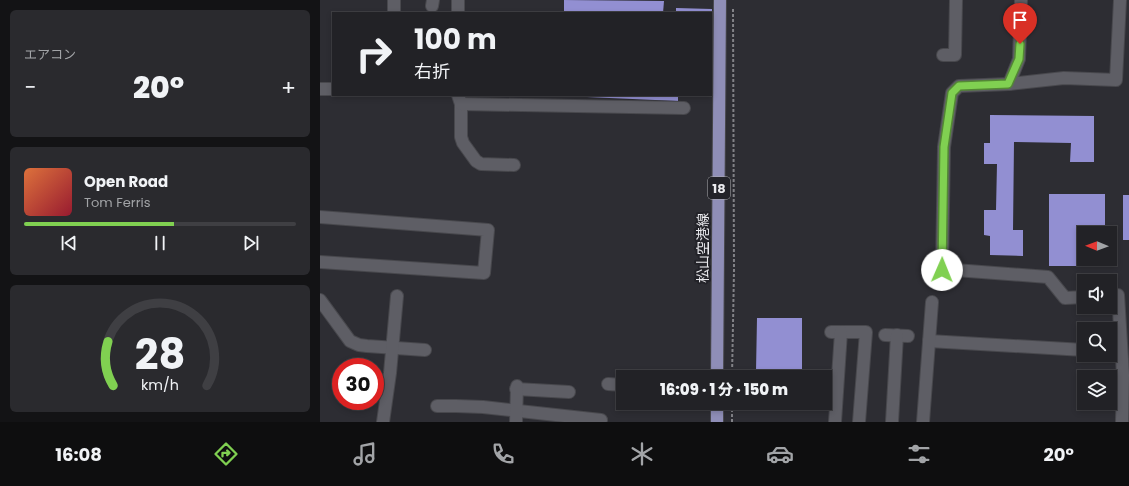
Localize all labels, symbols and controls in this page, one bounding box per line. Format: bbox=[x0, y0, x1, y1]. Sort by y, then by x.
pin bbox=[1003, 3, 1037, 44]
icon: arrive bbox=[1009, 9, 1031, 31]
text: 100 m bbox=[414, 20, 497, 59]
icon: right bbox=[348, 28, 400, 80]
text: エアコン bbox=[24, 45, 76, 64]
text: 右折 bbox=[414, 59, 450, 84]
text: 20° bbox=[133, 66, 184, 109]
text: − bbox=[24, 72, 36, 103]
text: + bbox=[281, 72, 296, 103]
text: Open Road bbox=[84, 171, 168, 192]
road number: 18 bbox=[708, 177, 730, 199]
text: Tom Ferris bbox=[84, 193, 151, 212]
street label: 松山空港線 bbox=[693, 213, 713, 283]
north arrow bbox=[1077, 226, 1117, 266]
map controls bbox=[1077, 226, 1117, 410]
icon: previous bbox=[58, 232, 80, 254]
icon: pause bbox=[149, 232, 171, 254]
icon: next bbox=[240, 232, 262, 254]
position arrow bbox=[921, 249, 963, 291]
button: sound bbox=[1077, 274, 1117, 314]
button: search bbox=[1077, 322, 1117, 362]
text: 28 bbox=[135, 325, 185, 384]
speed limit sign: 30 bbox=[332, 358, 384, 410]
button: layers bbox=[1077, 370, 1117, 410]
text: km/h bbox=[141, 375, 179, 395]
text: 16:09 · 1 分 · 150 m bbox=[660, 379, 788, 400]
icon: directions bbox=[212, 440, 240, 468]
icon: music bbox=[351, 440, 379, 468]
icon: phone bbox=[489, 440, 517, 468]
icon: climate bbox=[628, 440, 656, 468]
icon: car bbox=[766, 440, 794, 468]
icon: filters bbox=[905, 440, 933, 468]
text: 16:08 bbox=[55, 442, 102, 467]
text: 20° bbox=[1043, 442, 1074, 467]

